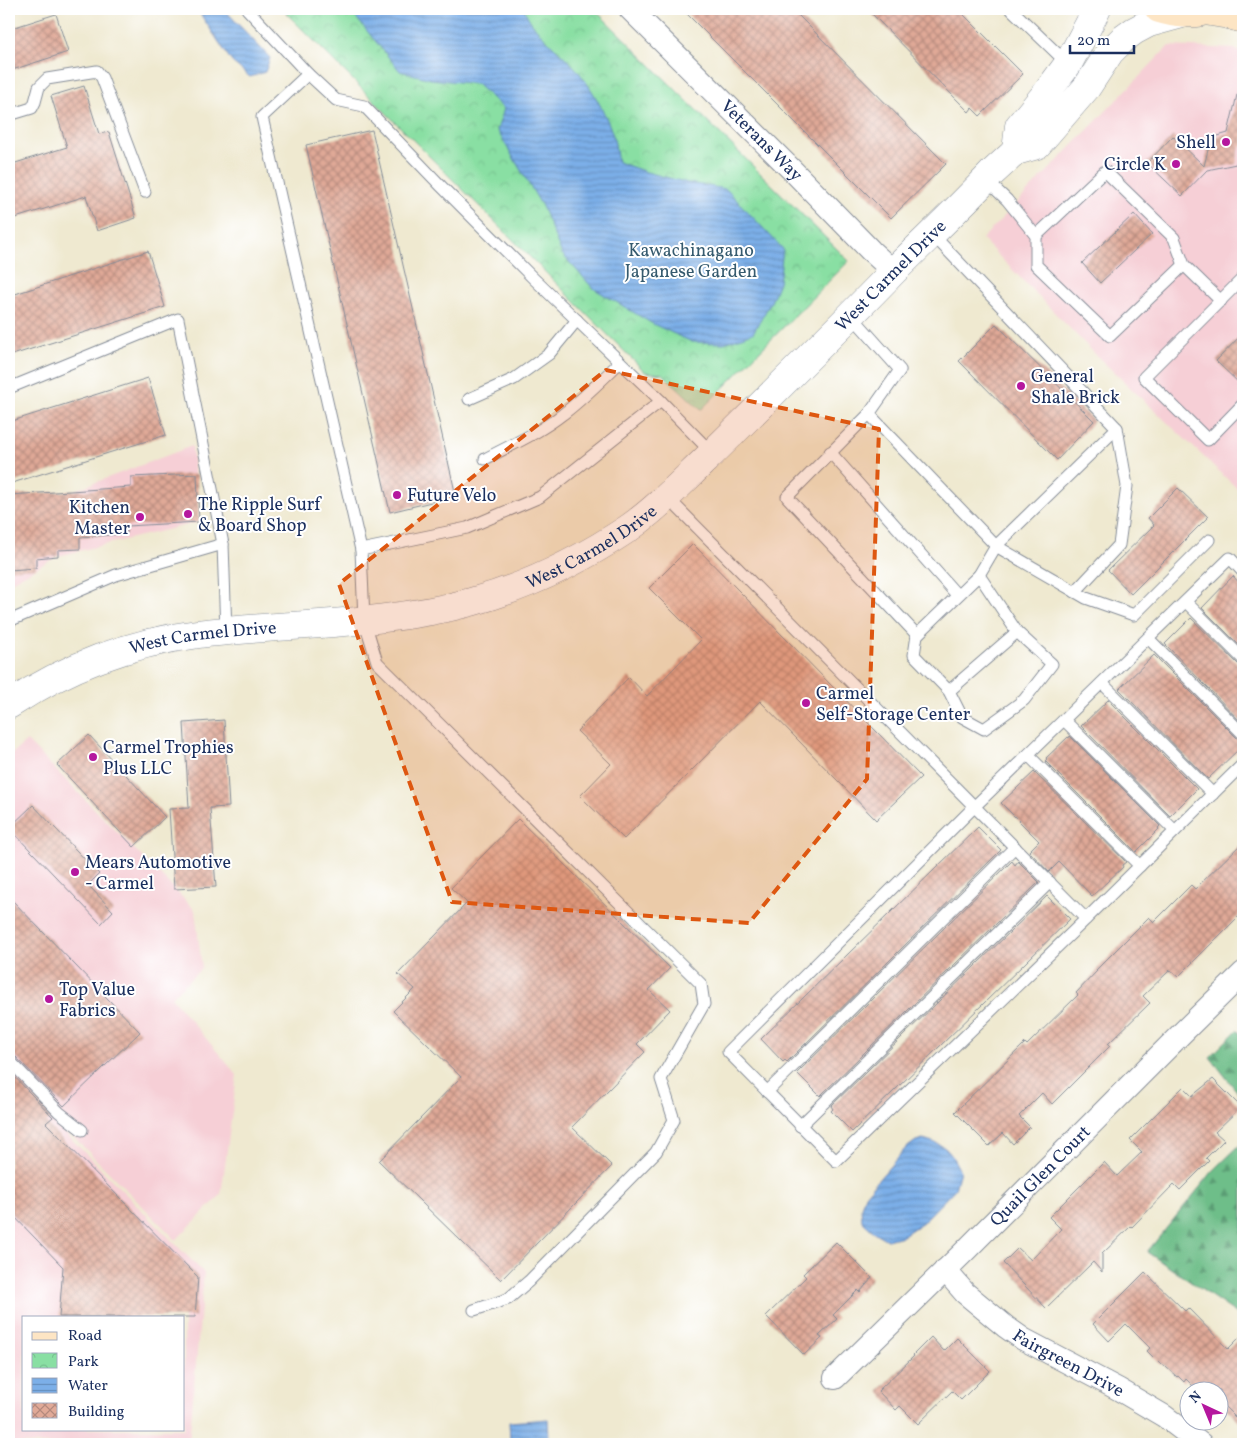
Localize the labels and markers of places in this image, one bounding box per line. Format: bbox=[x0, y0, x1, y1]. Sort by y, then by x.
place label: Shell bbox=[1176, 131, 1216, 156]
marker: Shell bbox=[1220, 136, 1232, 148]
place label: Circle K bbox=[1104, 153, 1166, 178]
marker: Circle K bbox=[1170, 158, 1182, 170]
place label: General Shale Brick bbox=[1031, 365, 1120, 411]
marker: General Shale Brick bbox=[1015, 380, 1027, 392]
place label: Future Velo bbox=[407, 484, 496, 509]
marker: Future Velo bbox=[391, 489, 403, 501]
place label: The Ripple Surf & Board Shop bbox=[198, 493, 322, 539]
place label: Kitchen Master bbox=[69, 496, 130, 542]
marker: The Ripple Surf & Board Shop bbox=[182, 508, 194, 520]
marker: Kitchen Master bbox=[134, 511, 146, 523]
place label: Carmel Self-Storage Center bbox=[816, 682, 971, 728]
marker: Carmel Self-Storage Center bbox=[800, 697, 812, 709]
place label: Carmel Trophies Plus LLC bbox=[103, 736, 234, 782]
marker: Carmel Trophies Plus LLC bbox=[87, 751, 99, 763]
place label: Mears Automotive - Carmel bbox=[85, 851, 231, 897]
marker: Mears Automotive - Carmel bbox=[69, 866, 81, 878]
place label: Top Value Fabrics bbox=[59, 978, 135, 1024]
marker: Top Value Fabrics bbox=[43, 993, 55, 1005]

